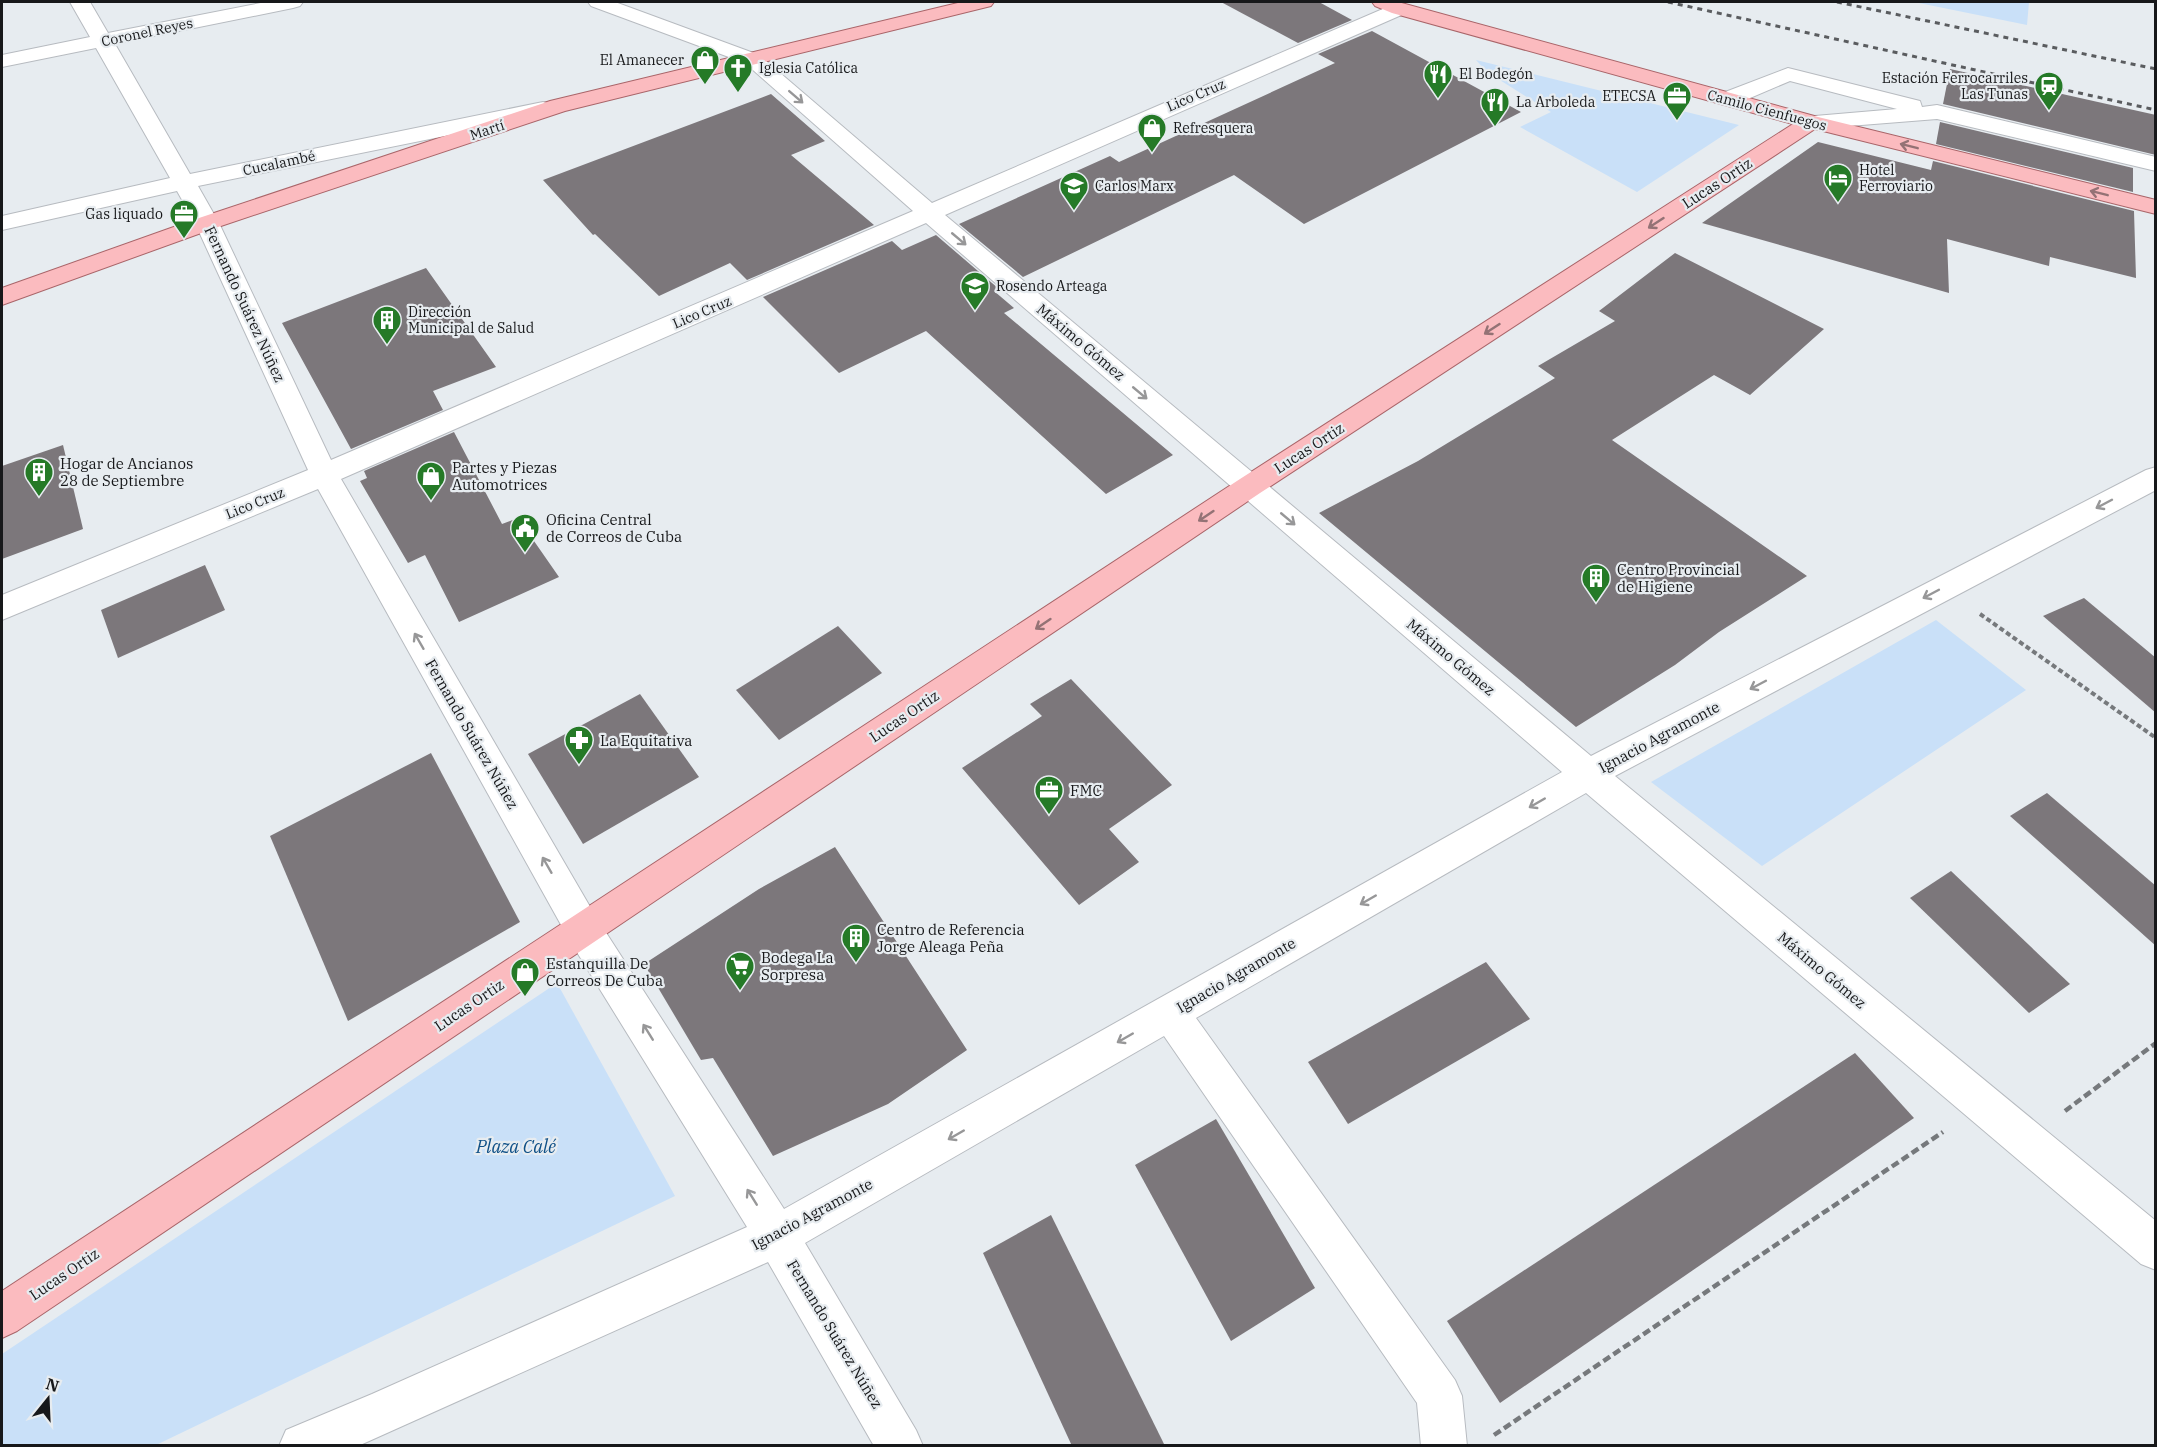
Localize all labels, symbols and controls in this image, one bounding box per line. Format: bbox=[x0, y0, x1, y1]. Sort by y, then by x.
street label: Coronel Reyes bbox=[100, 13, 195, 50]
shop icon: El Amanecer bbox=[689, 44, 721, 86]
place label: El Amanecer bbox=[600, 51, 685, 69]
church icon: Iglesia Católica bbox=[722, 52, 754, 94]
restaurant icon: El Bodegón bbox=[1422, 58, 1454, 100]
place label: Iglesia Católica bbox=[759, 59, 858, 77]
place label: El Bodegón bbox=[1459, 65, 1533, 83]
place label: Estación Ferrocarriles Las Tunas bbox=[1882, 69, 2028, 103]
station icon: Estación Ferrocarriles Las Tunas bbox=[2033, 70, 2065, 112]
street label: Lico Cruz bbox=[1164, 75, 1228, 115]
office icon: ETECSA bbox=[1661, 80, 1693, 122]
street label: Camilo Cienfuegos bbox=[1705, 85, 1829, 135]
restaurant icon: La Arboleda bbox=[1479, 86, 1511, 128]
place label: ETECSA bbox=[1602, 87, 1656, 105]
one-way arrow bbox=[788, 90, 803, 104]
place label: La Arboleda bbox=[1516, 93, 1596, 111]
shop icon: Refresquera bbox=[1136, 112, 1168, 154]
street label: Martí bbox=[467, 116, 507, 144]
place label: Refresquera bbox=[1173, 119, 1254, 137]
one-way arrow bbox=[1900, 140, 1919, 152]
street label: Cucalambé bbox=[241, 147, 317, 179]
street label: Lucas Ortiz bbox=[1678, 153, 1756, 213]
place label: Hotel Ferroviario bbox=[1859, 161, 1933, 195]
hotel icon: Hotel Ferroviario bbox=[1822, 162, 1854, 204]
school or university icon: Carlos Marx bbox=[1058, 170, 1090, 212]
place label: Carlos Marx bbox=[1095, 177, 1174, 195]
one-way arrow bbox=[2090, 187, 2109, 199]
office icon: Gas liquado bbox=[168, 198, 200, 240]
place label: Gas liquado bbox=[85, 205, 163, 223]
one-way arrow bbox=[1648, 217, 1665, 229]
street label: Fernando Suárez Núñez bbox=[200, 223, 290, 385]
one-way arrow bbox=[951, 232, 966, 246]
school or university icon: Rosendo Arteaga bbox=[959, 270, 991, 312]
place label: Rosendo Arteaga bbox=[996, 277, 1108, 295]
street label: Lico Cruz bbox=[670, 292, 734, 332]
street label: Máximo Gómez bbox=[1033, 299, 1129, 385]
place label: Dirección Municipal de Salud bbox=[408, 303, 535, 337]
building icon: Dirección Municipal de Salud bbox=[371, 304, 403, 346]
one-way arrow bbox=[1485, 323, 1501, 335]
one-way arrow bbox=[1132, 386, 1148, 399]
street label: Lucas Ortiz bbox=[1270, 418, 1348, 478]
place label: Hogar de Ancianos 28 de Septiembre bbox=[60, 454, 193, 490]
building icon: Hogar de Ancianos 28 de Septiembre bbox=[23, 456, 55, 498]
place label: Partes y Piezas Automotrices bbox=[452, 458, 557, 494]
shop icon: Partes y Piezas Automotrices bbox=[415, 460, 447, 502]
street label: Lico Cruz bbox=[223, 483, 287, 523]
one-way arrow bbox=[2095, 499, 2113, 510]
place label: Oficina Central de Correos de Cuba bbox=[546, 510, 682, 546]
one-way arrow bbox=[1198, 510, 1215, 522]
public building icon: Oficina Central de Correos de Cuba bbox=[509, 512, 541, 554]
one-way arrow bbox=[1280, 512, 1295, 526]
place label: Centro Provincial de Higiene bbox=[1617, 560, 1740, 596]
building icon: Centro Provincial de Higiene bbox=[1580, 562, 1612, 604]
one-way arrow bbox=[1923, 588, 1940, 600]
street label: Máximo Gómez bbox=[1403, 614, 1499, 700]
one-way arrow bbox=[1035, 617, 1052, 630]
one-way arrow bbox=[413, 633, 425, 650]
street label: Fernando Suárez Núñez bbox=[421, 656, 523, 812]
one-way arrow bbox=[1750, 680, 1768, 691]
street label: Lucas Ortiz bbox=[866, 686, 942, 746]
street label: Ignacio Agramonte bbox=[1595, 697, 1723, 777]
pharmacy icon: La Equitativa bbox=[563, 724, 595, 766]
place label: La Equitativa bbox=[600, 731, 692, 750]
office icon: FMC bbox=[1033, 774, 1065, 816]
place label: FMC bbox=[1070, 781, 1102, 800]
one-way arrow bbox=[1529, 798, 1546, 810]
one-way arrow bbox=[541, 857, 552, 875]
one-way arrow bbox=[1359, 895, 1377, 906]
place label: Centro de Referencia Jorge Aleaga Peña bbox=[877, 920, 1025, 956]
building icon: Centro de Referencia Jorge Aleaga Peña bbox=[840, 922, 872, 964]
street label: Máximo Gómez bbox=[1774, 927, 1870, 1013]
street label: Ignacio Agramonte bbox=[1173, 933, 1299, 1017]
place label: Bodega La Sorpresa bbox=[761, 948, 834, 984]
supermarket icon: Bodega La Sorpresa bbox=[724, 950, 756, 992]
place label: Estanquilla De Correos De Cuba bbox=[546, 954, 663, 990]
shop icon: Estanquilla De Correos De Cuba bbox=[509, 956, 541, 998]
street label: Lucas Ortiz bbox=[431, 975, 507, 1035]
one-way arrow bbox=[642, 1024, 654, 1041]
one-way arrow bbox=[1117, 1033, 1134, 1045]
one-way arrow bbox=[948, 1129, 965, 1141]
park label: Plaza Calé bbox=[475, 1135, 557, 1158]
street label: Ignacio Agramonte bbox=[748, 1174, 876, 1254]
one-way arrow bbox=[746, 1189, 758, 1206]
street label: Lucas Ortiz bbox=[26, 1244, 102, 1304]
street label: Fernando Suárez Núñez bbox=[783, 1256, 887, 1412]
north arrow bbox=[18, 1369, 78, 1429]
text: N bbox=[44, 1373, 62, 1396]

